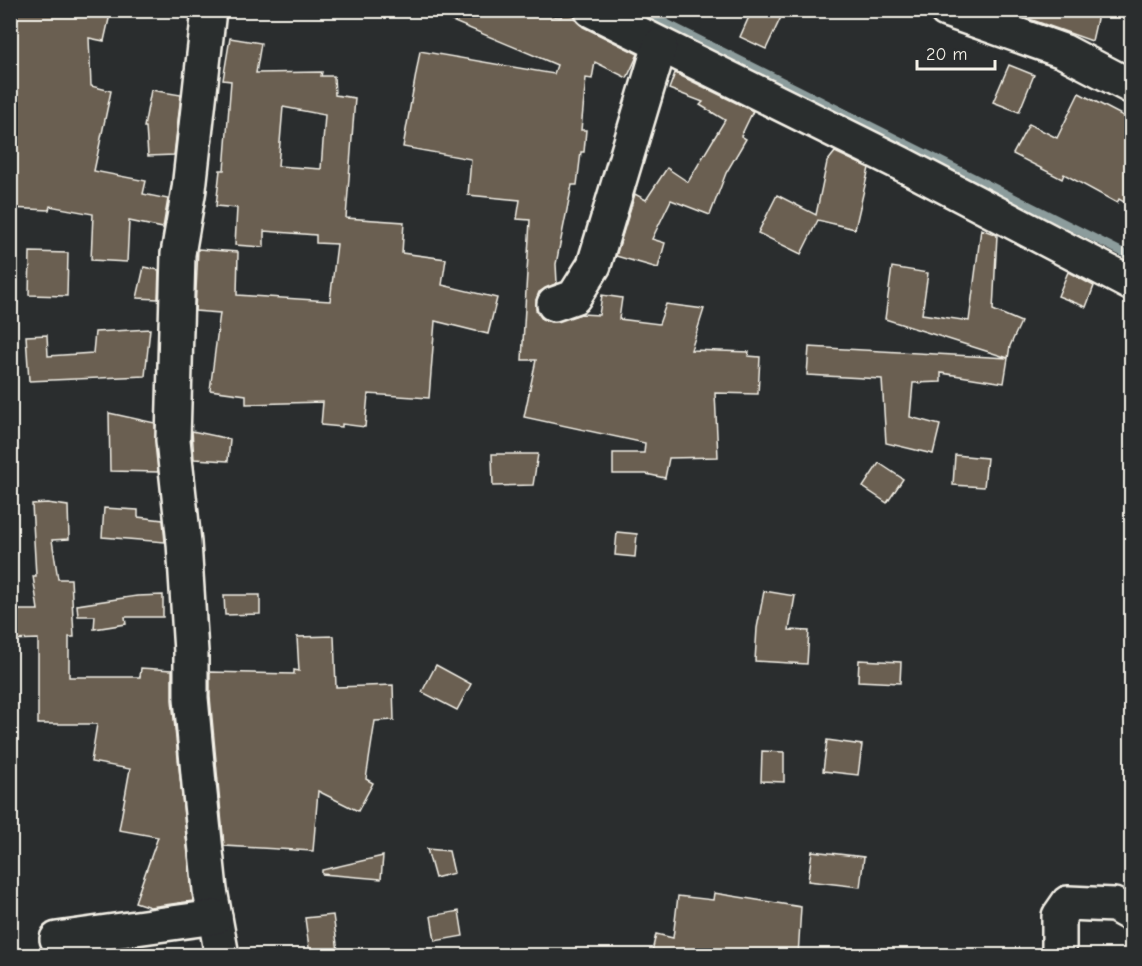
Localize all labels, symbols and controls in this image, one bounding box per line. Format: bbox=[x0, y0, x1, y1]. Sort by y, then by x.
scale bar bbox=[917, 33, 995, 71]
text: 20 m bbox=[926, 44, 967, 65]

